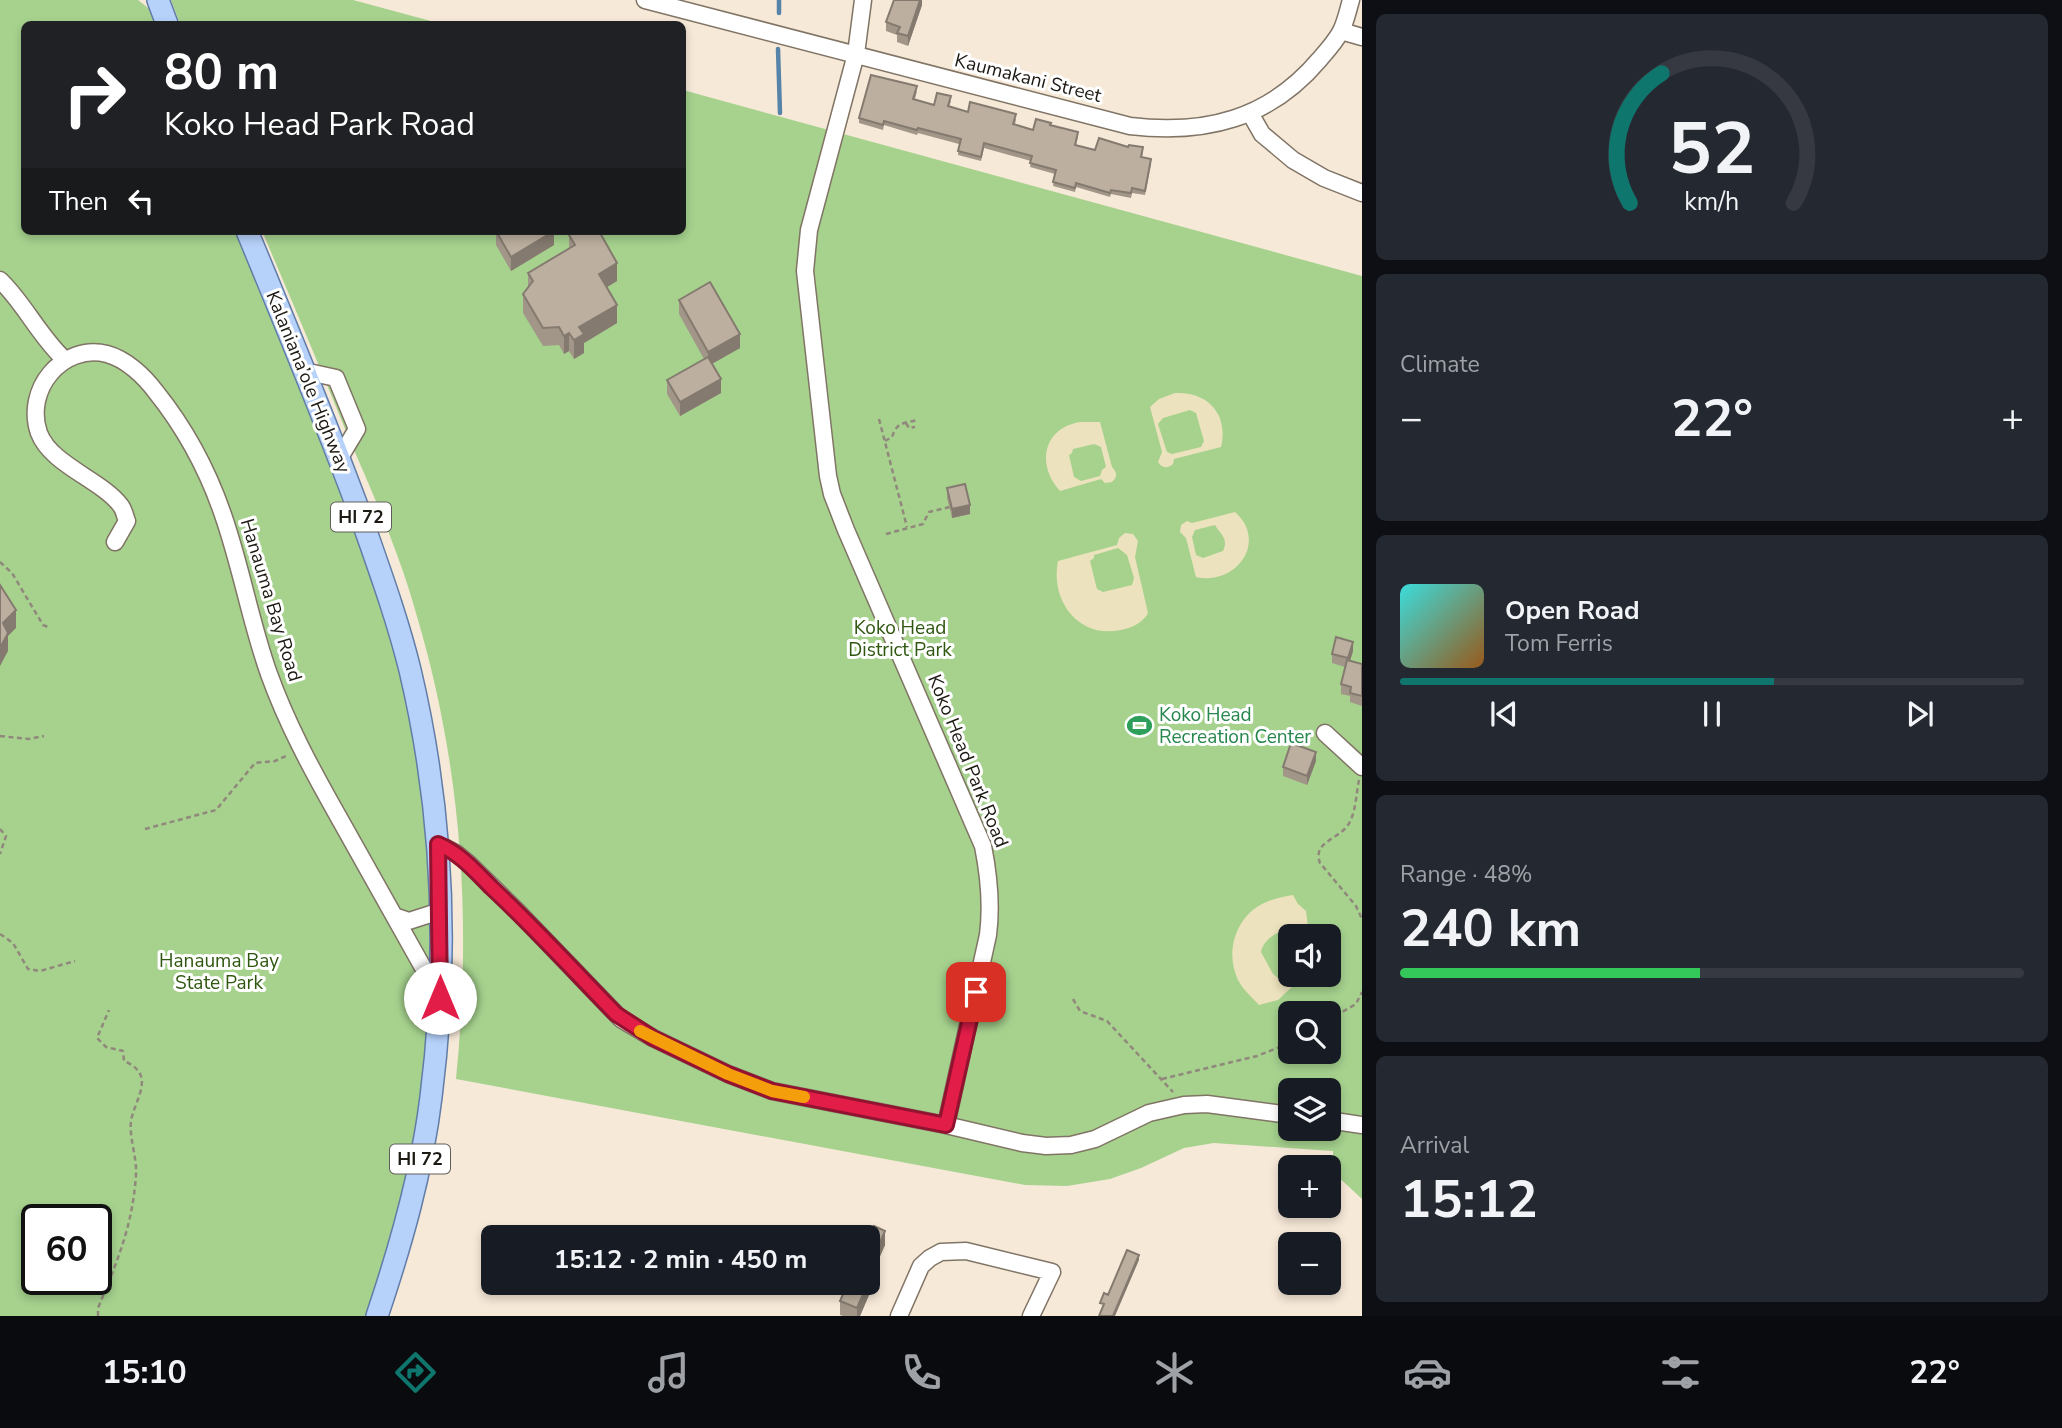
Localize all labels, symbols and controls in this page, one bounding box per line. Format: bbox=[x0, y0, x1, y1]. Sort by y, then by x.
text: 80 m bbox=[164, 39, 279, 106]
street label: Kaumakani Street bbox=[952, 47, 1104, 109]
icon: right bbox=[49, 49, 140, 140]
text: 52 bbox=[1668, 100, 1756, 200]
text: Koko Head Park Road bbox=[164, 103, 475, 146]
icon: left bbox=[122, 182, 160, 220]
text: Then bbox=[49, 184, 108, 219]
text: km/h bbox=[1684, 185, 1740, 219]
street label: Kalaniana’ole Highway bbox=[260, 287, 357, 477]
text: Climate bbox=[1400, 349, 1480, 380]
text: 22° bbox=[1671, 383, 1753, 454]
text: − bbox=[1400, 393, 1423, 444]
text: + bbox=[2001, 393, 2024, 444]
road number: HI 72 bbox=[331, 503, 391, 532]
street label: Hanauma Bay Road bbox=[234, 515, 308, 685]
text: Open Road bbox=[1505, 593, 1640, 628]
park label: Koko Head District Park bbox=[848, 615, 952, 663]
text: Tom Ferris bbox=[1505, 628, 1613, 659]
street label: Koko Head Park Road bbox=[921, 671, 1015, 851]
icon: previous bbox=[1485, 695, 1523, 733]
icon: pause bbox=[1693, 695, 1731, 733]
icon: next bbox=[1901, 695, 1939, 733]
place label: Koko Head Recreation Center bbox=[1159, 702, 1311, 750]
sports icon: Koko Head Recreation Center bbox=[1125, 712, 1153, 740]
text: Range · 48% bbox=[1400, 859, 1532, 890]
text: 240 km bbox=[1400, 893, 1581, 964]
map controls bbox=[1278, 924, 1341, 1295]
button: sound bbox=[1278, 924, 1341, 987]
park label: Hanauma Bay State Park bbox=[159, 948, 279, 996]
position arrow bbox=[403, 961, 477, 1035]
pin bbox=[946, 962, 1006, 1022]
icon: arrive bbox=[957, 973, 995, 1011]
button: search bbox=[1278, 1001, 1341, 1064]
button: layers bbox=[1278, 1078, 1341, 1141]
text: Arrival bbox=[1400, 1130, 1469, 1161]
road number: HI 72 bbox=[390, 1144, 450, 1174]
button: + bbox=[1278, 1155, 1341, 1218]
text: 15:12 bbox=[1400, 1164, 1538, 1235]
speed limit sign: 60 bbox=[21, 1204, 112, 1295]
button: − bbox=[1278, 1232, 1341, 1295]
text: 15:12 · 2 min · 450 m bbox=[554, 1242, 807, 1277]
icon: directions bbox=[391, 1348, 440, 1397]
icon: music bbox=[644, 1348, 693, 1397]
icon: phone bbox=[897, 1348, 946, 1397]
icon: climate bbox=[1150, 1348, 1199, 1397]
icon: car bbox=[1403, 1348, 1452, 1397]
icon: filters bbox=[1656, 1348, 1705, 1397]
text: 15:10 bbox=[102, 1351, 187, 1394]
text: 22° bbox=[1909, 1351, 1960, 1394]

